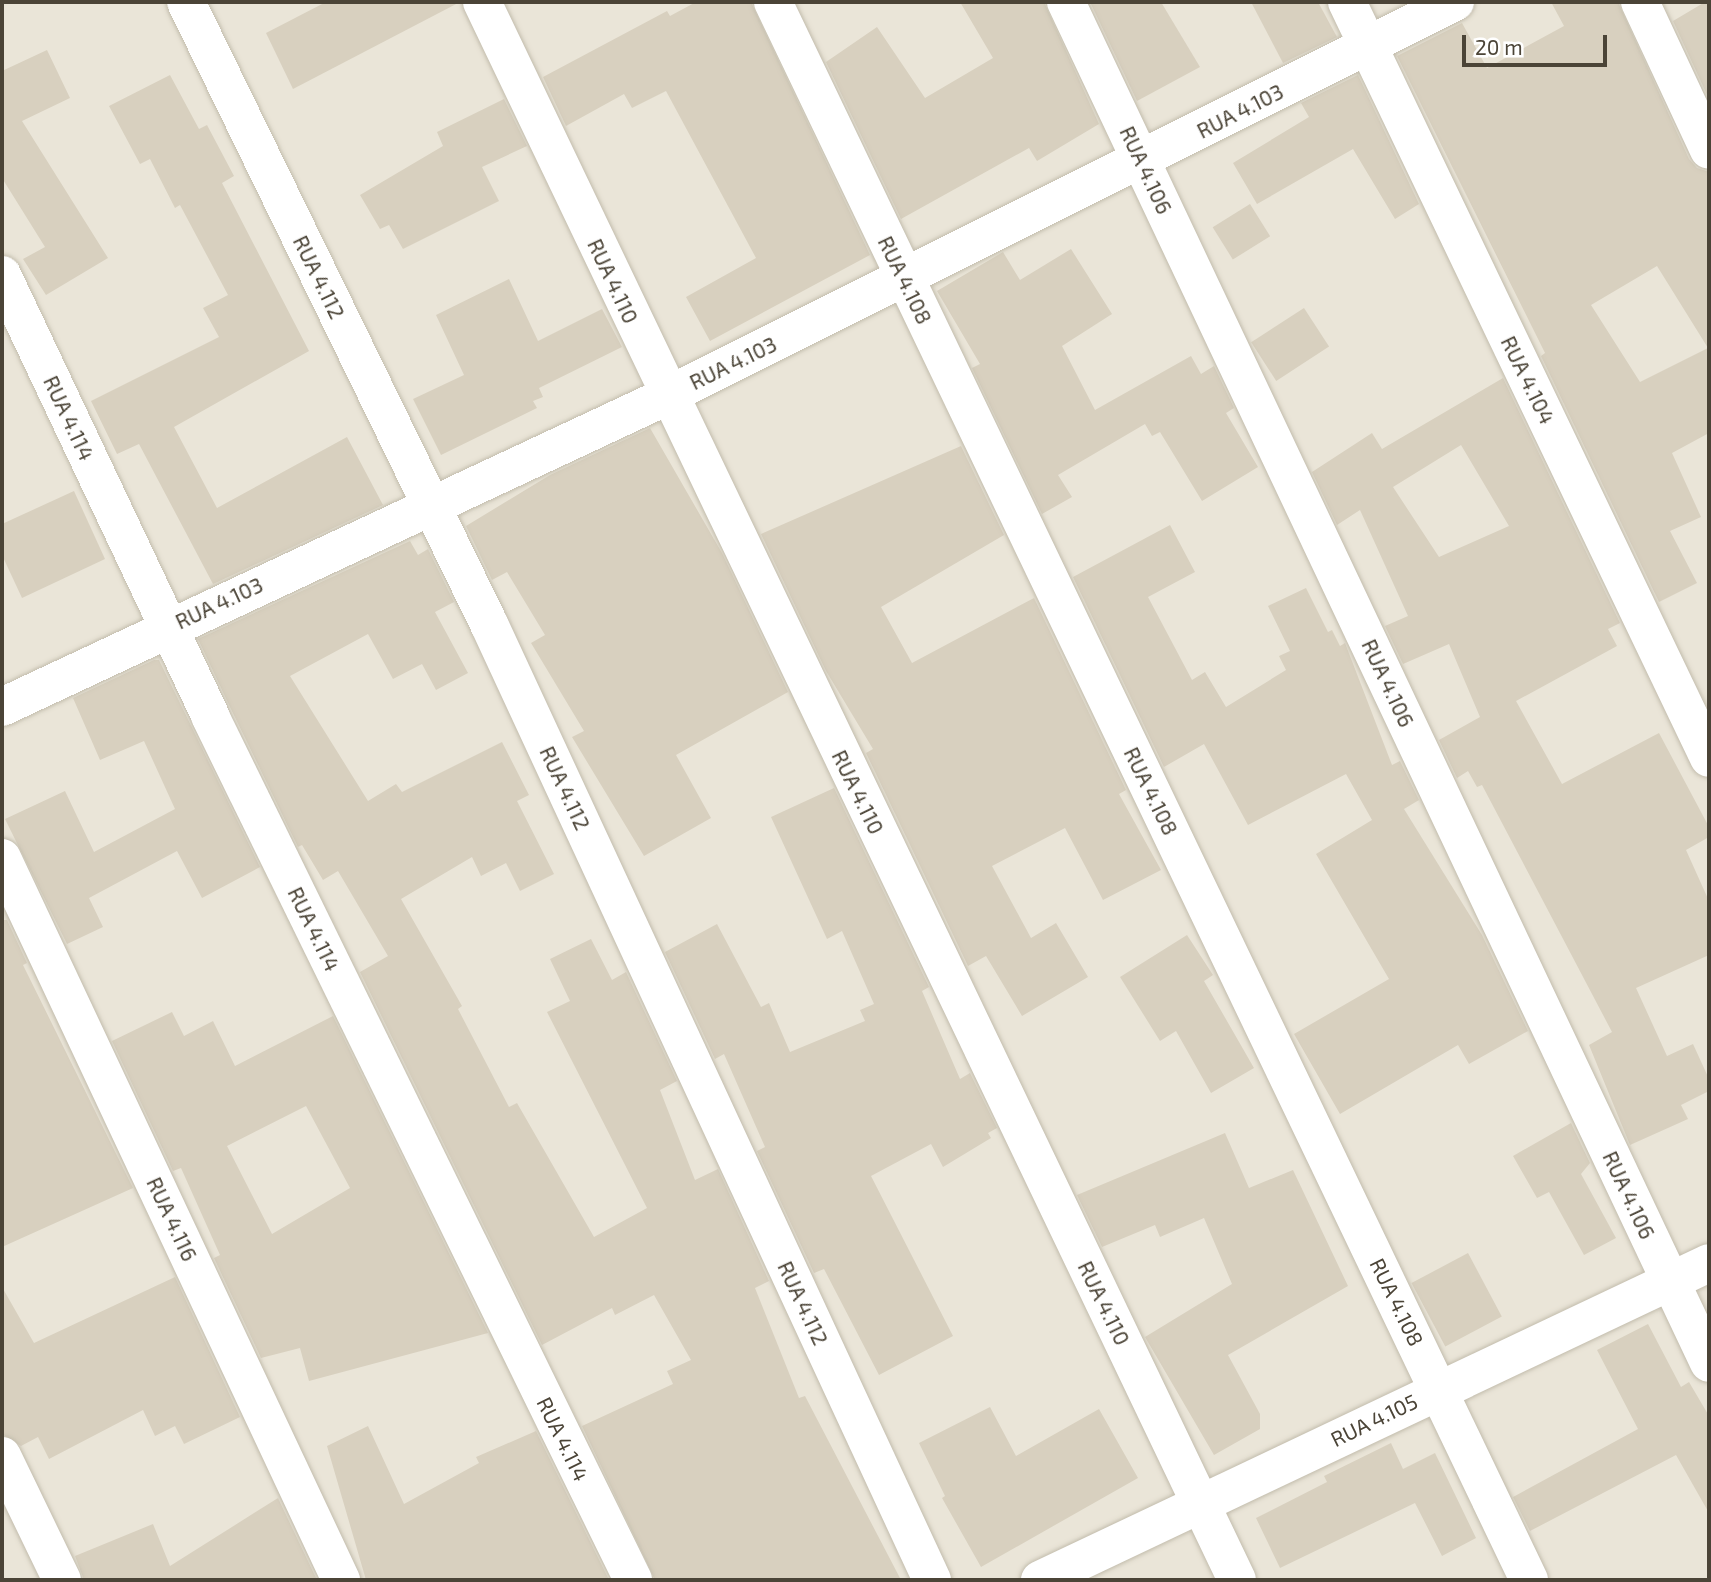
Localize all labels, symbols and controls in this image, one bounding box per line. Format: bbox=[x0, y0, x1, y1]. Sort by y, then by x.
scale bar bbox=[1466, 21, 1611, 65]
text: 20 m bbox=[1475, 34, 1523, 59]
street label: RUA 4.103 bbox=[1192, 78, 1288, 144]
street label: RUA 4.106 bbox=[1115, 122, 1177, 218]
street label: RUA 4.112 bbox=[288, 231, 350, 323]
street label: RUA 4.108 bbox=[873, 232, 937, 328]
street label: RUA 4.110 bbox=[582, 235, 644, 327]
street label: RUA 4.103 bbox=[685, 331, 781, 395]
street label: RUA 4.104 bbox=[1496, 332, 1560, 428]
street label: RUA 4.114 bbox=[38, 371, 100, 465]
street label: RUA 4.103 bbox=[171, 572, 267, 634]
street label: RUA 4.106 bbox=[1357, 635, 1419, 731]
street label: RUA 4.112 bbox=[535, 742, 595, 834]
street label: RUA 4.108 bbox=[1119, 743, 1183, 839]
street label: RUA 4.110 bbox=[827, 746, 889, 838]
street label: RUA 4.114 bbox=[283, 883, 345, 975]
street label: RUA 4.106 bbox=[1598, 1147, 1660, 1243]
street label: RUA 4.116 bbox=[142, 1173, 202, 1265]
street label: RUA 4.108 bbox=[1365, 1254, 1429, 1350]
street label: RUA 4.112 bbox=[773, 1257, 833, 1349]
street label: RUA 4.110 bbox=[1073, 1257, 1135, 1349]
street label: RUA 4.105 bbox=[1326, 1388, 1422, 1452]
street label: RUA 4.114 bbox=[532, 1393, 594, 1485]

